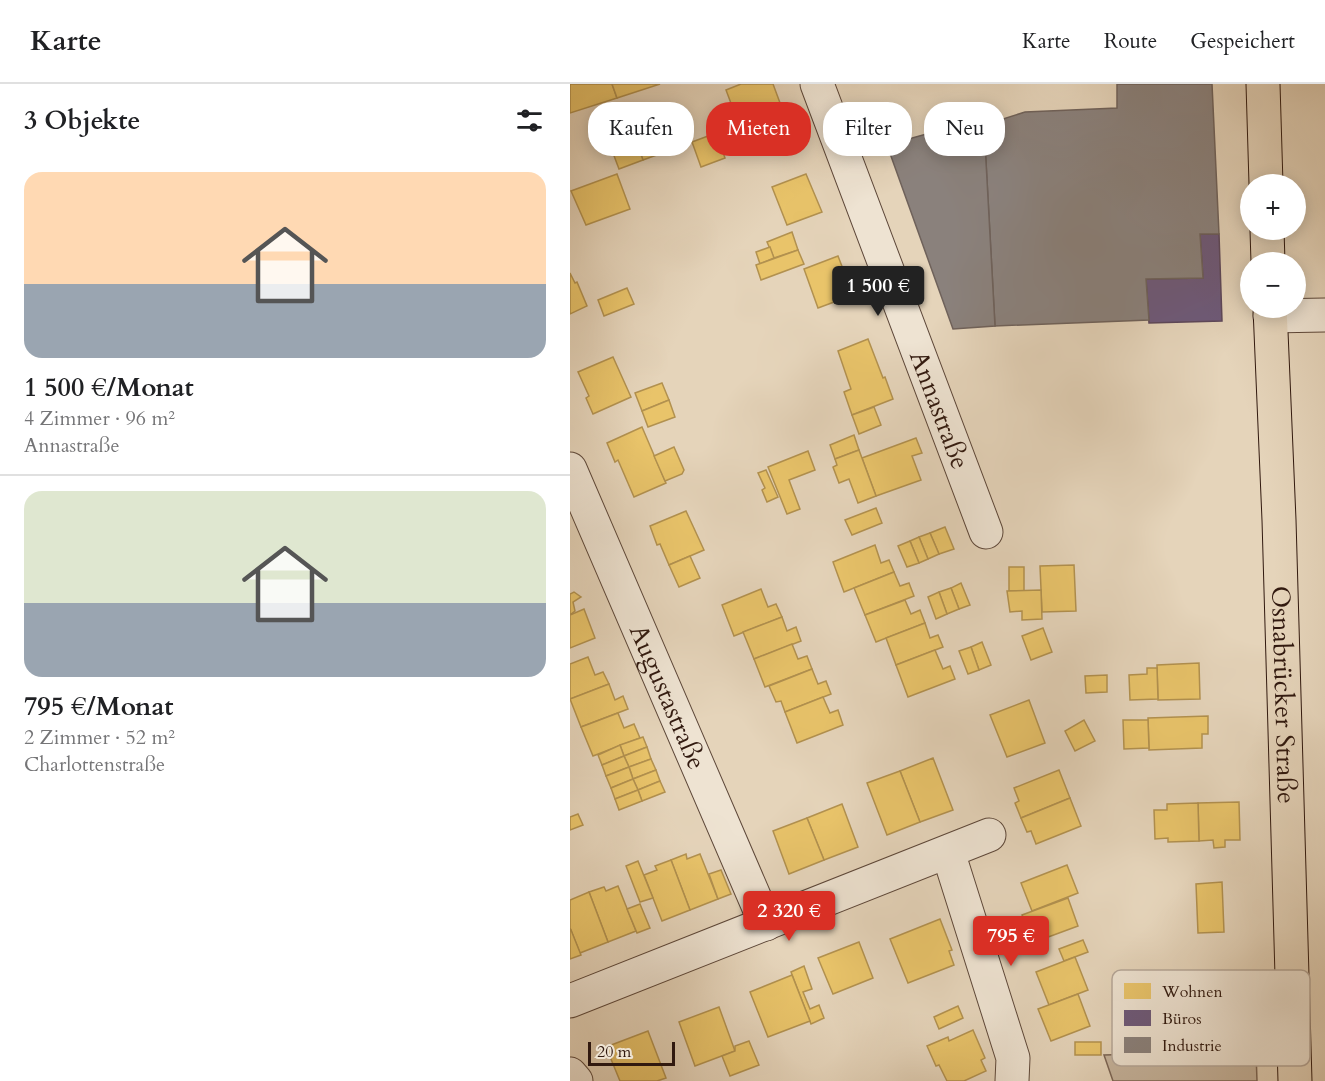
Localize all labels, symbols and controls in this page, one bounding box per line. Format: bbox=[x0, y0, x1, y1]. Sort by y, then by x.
text: Karte bbox=[30, 22, 102, 60]
text: Karte bbox=[1022, 27, 1071, 56]
text: Route bbox=[1104, 27, 1157, 56]
text: Gespeichert bbox=[1190, 27, 1295, 56]
chip: Kaufen bbox=[588, 102, 694, 156]
chip: Mieten bbox=[706, 102, 811, 156]
chip: Filter bbox=[823, 102, 912, 156]
chip: Neu bbox=[924, 102, 1005, 156]
text: 3 Objekte bbox=[24, 103, 140, 138]
icon: filters bbox=[513, 104, 546, 137]
map controls bbox=[1240, 174, 1306, 318]
button: + bbox=[1240, 174, 1306, 240]
icon: home bbox=[231, 211, 339, 319]
button: − bbox=[1240, 252, 1306, 318]
pin: 1 500 € bbox=[823, 266, 933, 317]
text: 1 500 € bbox=[846, 272, 910, 299]
street label: Annastraße bbox=[901, 345, 978, 474]
text: 1 500 €/Monat bbox=[24, 370, 194, 405]
text: 4 Zimmer · 96 m² bbox=[24, 405, 175, 432]
text: Annastraße bbox=[24, 432, 120, 459]
icon: home bbox=[231, 530, 339, 638]
street label: Osnabrücker Straße bbox=[1263, 585, 1304, 804]
street label: Augustastraße bbox=[621, 619, 714, 775]
text: 795 €/Monat bbox=[24, 689, 173, 724]
text: 2 Zimmer · 52 m² bbox=[24, 724, 175, 751]
text: Charlottenstraße bbox=[24, 751, 165, 778]
pin: 2 320 € bbox=[734, 891, 844, 942]
text: 2 320 € bbox=[757, 897, 821, 924]
pin: 795 € bbox=[969, 916, 1053, 967]
text: 795 € bbox=[987, 922, 1035, 949]
legend bbox=[1112, 970, 1310, 1066]
text: Wohnen bbox=[1161, 981, 1223, 1003]
text: Büros bbox=[1162, 1008, 1201, 1030]
text: Industrie bbox=[1162, 1035, 1222, 1057]
scale bar bbox=[588, 1039, 675, 1066]
text: 20 m bbox=[597, 1041, 631, 1063]

